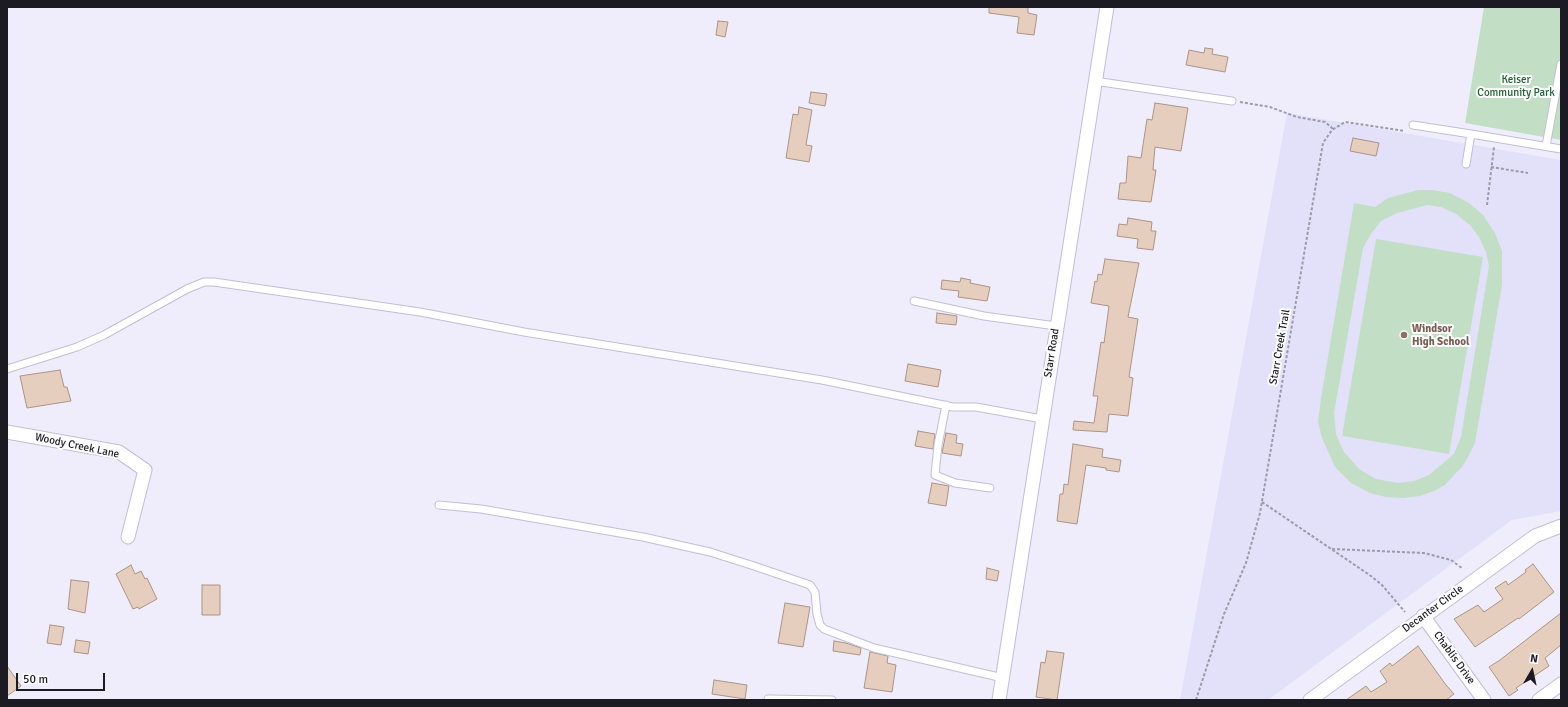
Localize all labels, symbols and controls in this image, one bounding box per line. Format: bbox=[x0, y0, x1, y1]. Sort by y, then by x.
park label: Keiser Community Park bbox=[1477, 73, 1555, 99]
street label: Starr Creek Trail bbox=[1267, 308, 1293, 386]
place label: Windsor High School bbox=[1412, 322, 1469, 348]
street label: Starr Road bbox=[1042, 327, 1062, 379]
marker: Windsor High School bbox=[1399, 330, 1409, 340]
street label: Woody Creek Lane bbox=[34, 431, 120, 461]
street label: Decanter Circle bbox=[1400, 582, 1466, 636]
street label: Chablis Drive bbox=[1430, 629, 1478, 687]
north arrow bbox=[1512, 651, 1552, 691]
text: N bbox=[1529, 652, 1539, 666]
scale bar bbox=[18, 665, 107, 691]
text: 50 m bbox=[23, 672, 48, 687]

